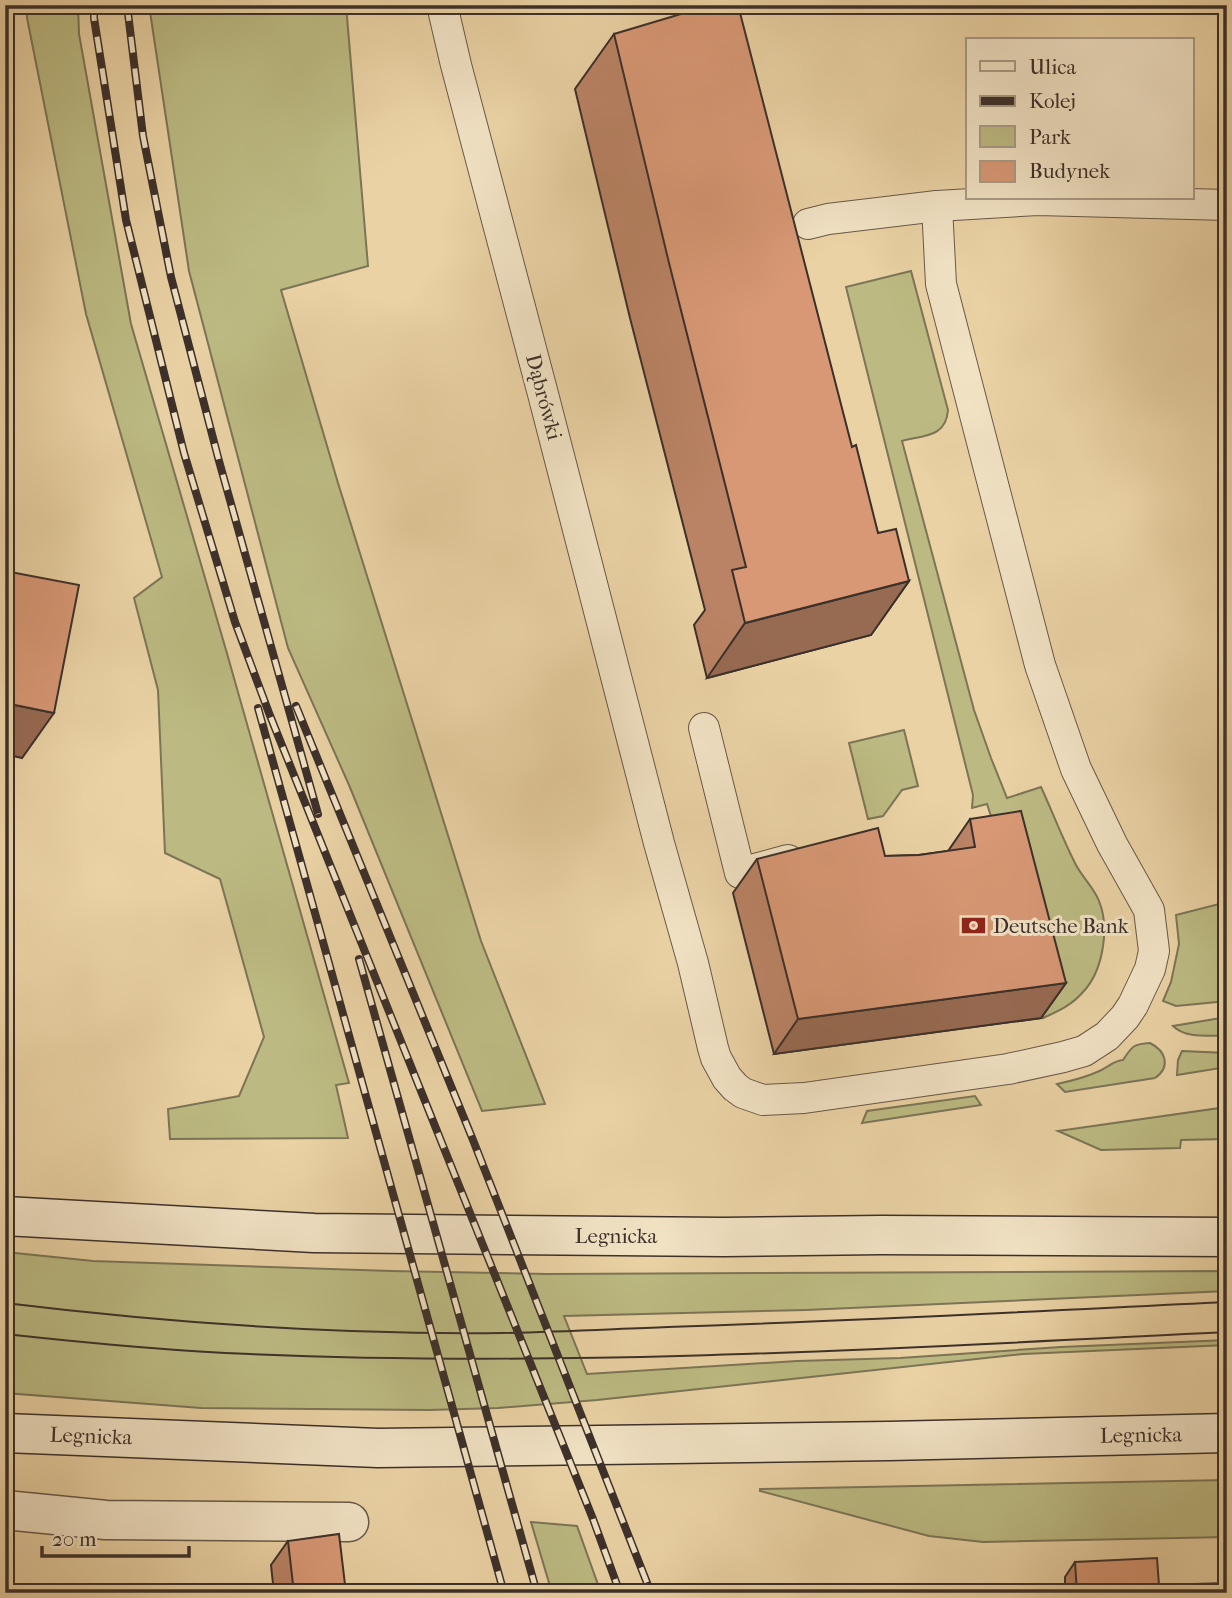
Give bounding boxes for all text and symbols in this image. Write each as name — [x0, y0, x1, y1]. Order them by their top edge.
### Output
legend — [966, 38, 1194, 200]
text: Ulica — [1029, 55, 1076, 79]
text: Kolej — [1029, 89, 1076, 113]
text: Park — [1029, 125, 1071, 149]
text: Budynek — [1029, 159, 1110, 183]
street label: Dąbrówki — [521, 351, 567, 443]
bank icon: Deutsche Bank — [959, 912, 987, 940]
place label: Deutsche Bank — [993, 914, 1129, 938]
street label: Legnicka — [575, 1224, 657, 1248]
street label: Legnicka — [1100, 1422, 1183, 1448]
street label: Legnicka — [49, 1423, 133, 1449]
scale bar — [42, 1514, 189, 1558]
text: 20 m — [52, 1527, 97, 1551]

